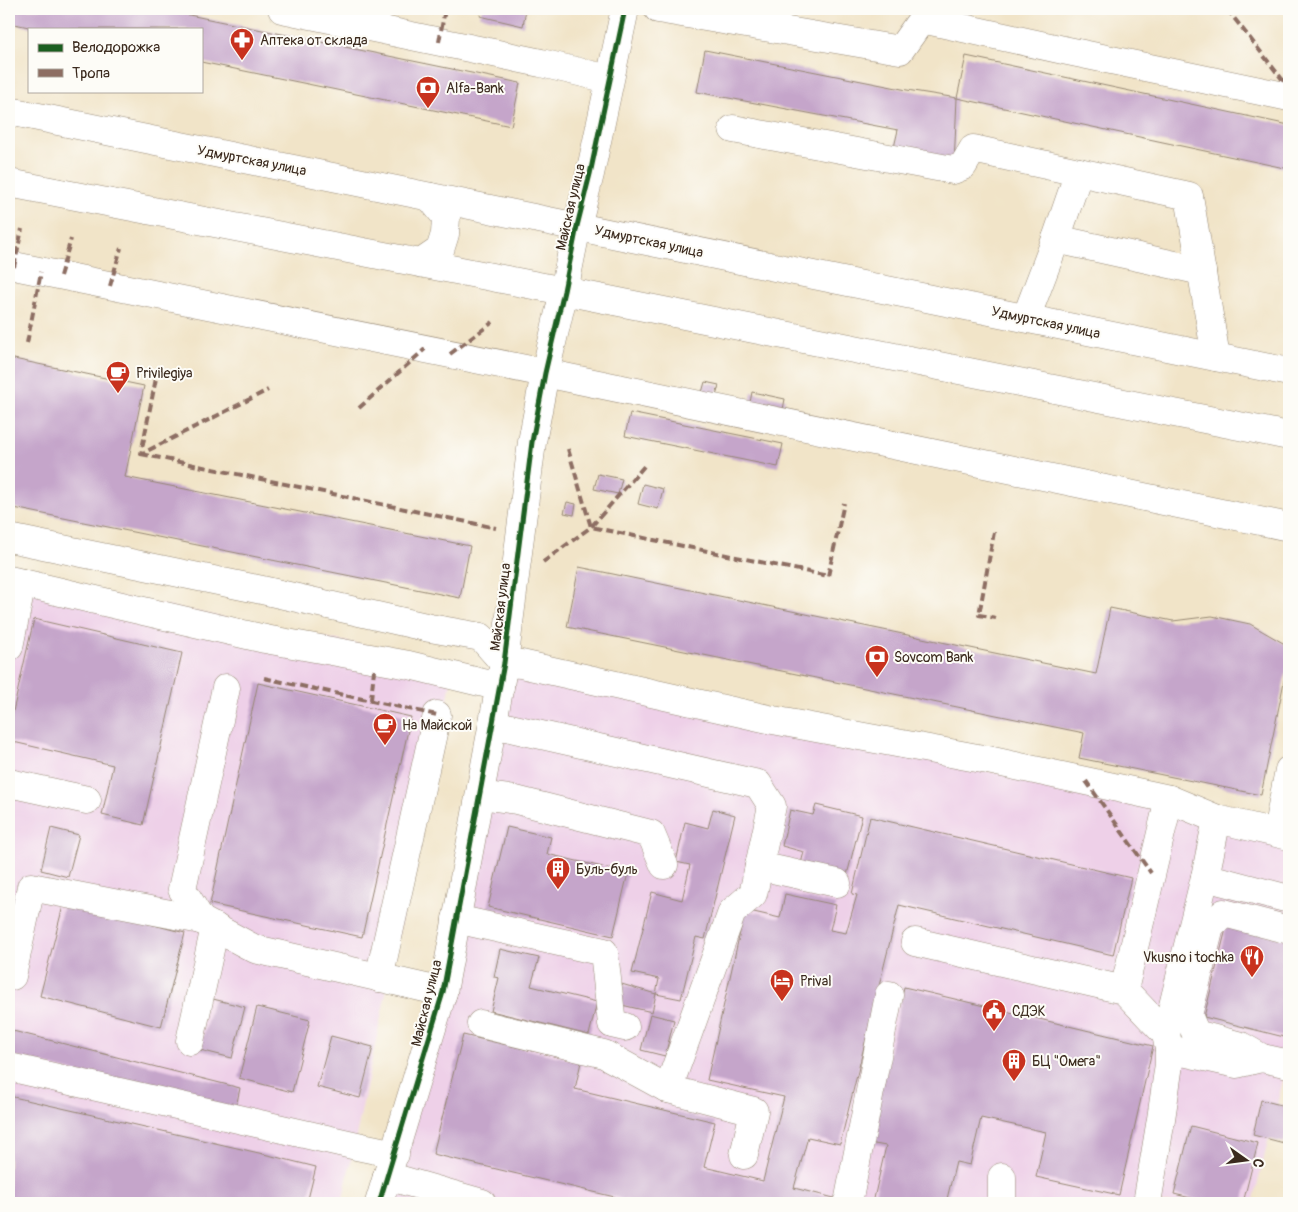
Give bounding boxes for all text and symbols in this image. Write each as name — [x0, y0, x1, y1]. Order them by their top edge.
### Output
pharmacy icon: Аптека от склада — [229, 27, 255, 61]
legend — [28, 28, 202, 92]
place label: Аптека от склада — [260, 32, 368, 49]
text: Велодорожка — [72, 38, 160, 57]
text: Тропа — [72, 64, 110, 83]
bank icon: Alfa-Bank — [415, 75, 441, 109]
place label: Alfa-Bank — [446, 80, 504, 97]
street label: Удмуртская улица — [196, 142, 308, 179]
street label: Майская улица — [552, 162, 589, 252]
street label: Удмуртская улица — [593, 222, 705, 261]
street label: Удмуртская улица — [990, 303, 1102, 342]
cafe icon: Privilegiya — [105, 360, 131, 394]
place label: Privilegiya — [136, 365, 192, 382]
street label: Майская улица — [487, 562, 514, 652]
bank icon: Sovcom Bank — [864, 644, 890, 678]
place label: Sovcom Bank — [894, 649, 974, 666]
cafe icon: На Майской — [372, 712, 398, 746]
place label: На Майской — [402, 717, 472, 734]
building icon: Буль-буль — [545, 856, 571, 890]
place label: Буль-буль — [576, 861, 638, 878]
restaurant icon: Vkusno i tochka — [1239, 944, 1265, 978]
place label: Vkusno i tochka — [1143, 949, 1234, 966]
street label: Майская улица — [408, 958, 445, 1048]
hotel icon: Prival — [769, 968, 795, 1002]
place label: Prival — [800, 973, 832, 990]
public building icon: СДЭК — [981, 998, 1007, 1032]
place label: СДЭК — [1012, 1003, 1046, 1020]
building icon: БЦ "Омега" — [1001, 1048, 1027, 1082]
place label: БЦ "Омега" — [1032, 1053, 1101, 1070]
north arrow — [1220, 1134, 1270, 1184]
text: С — [1249, 1157, 1267, 1170]

